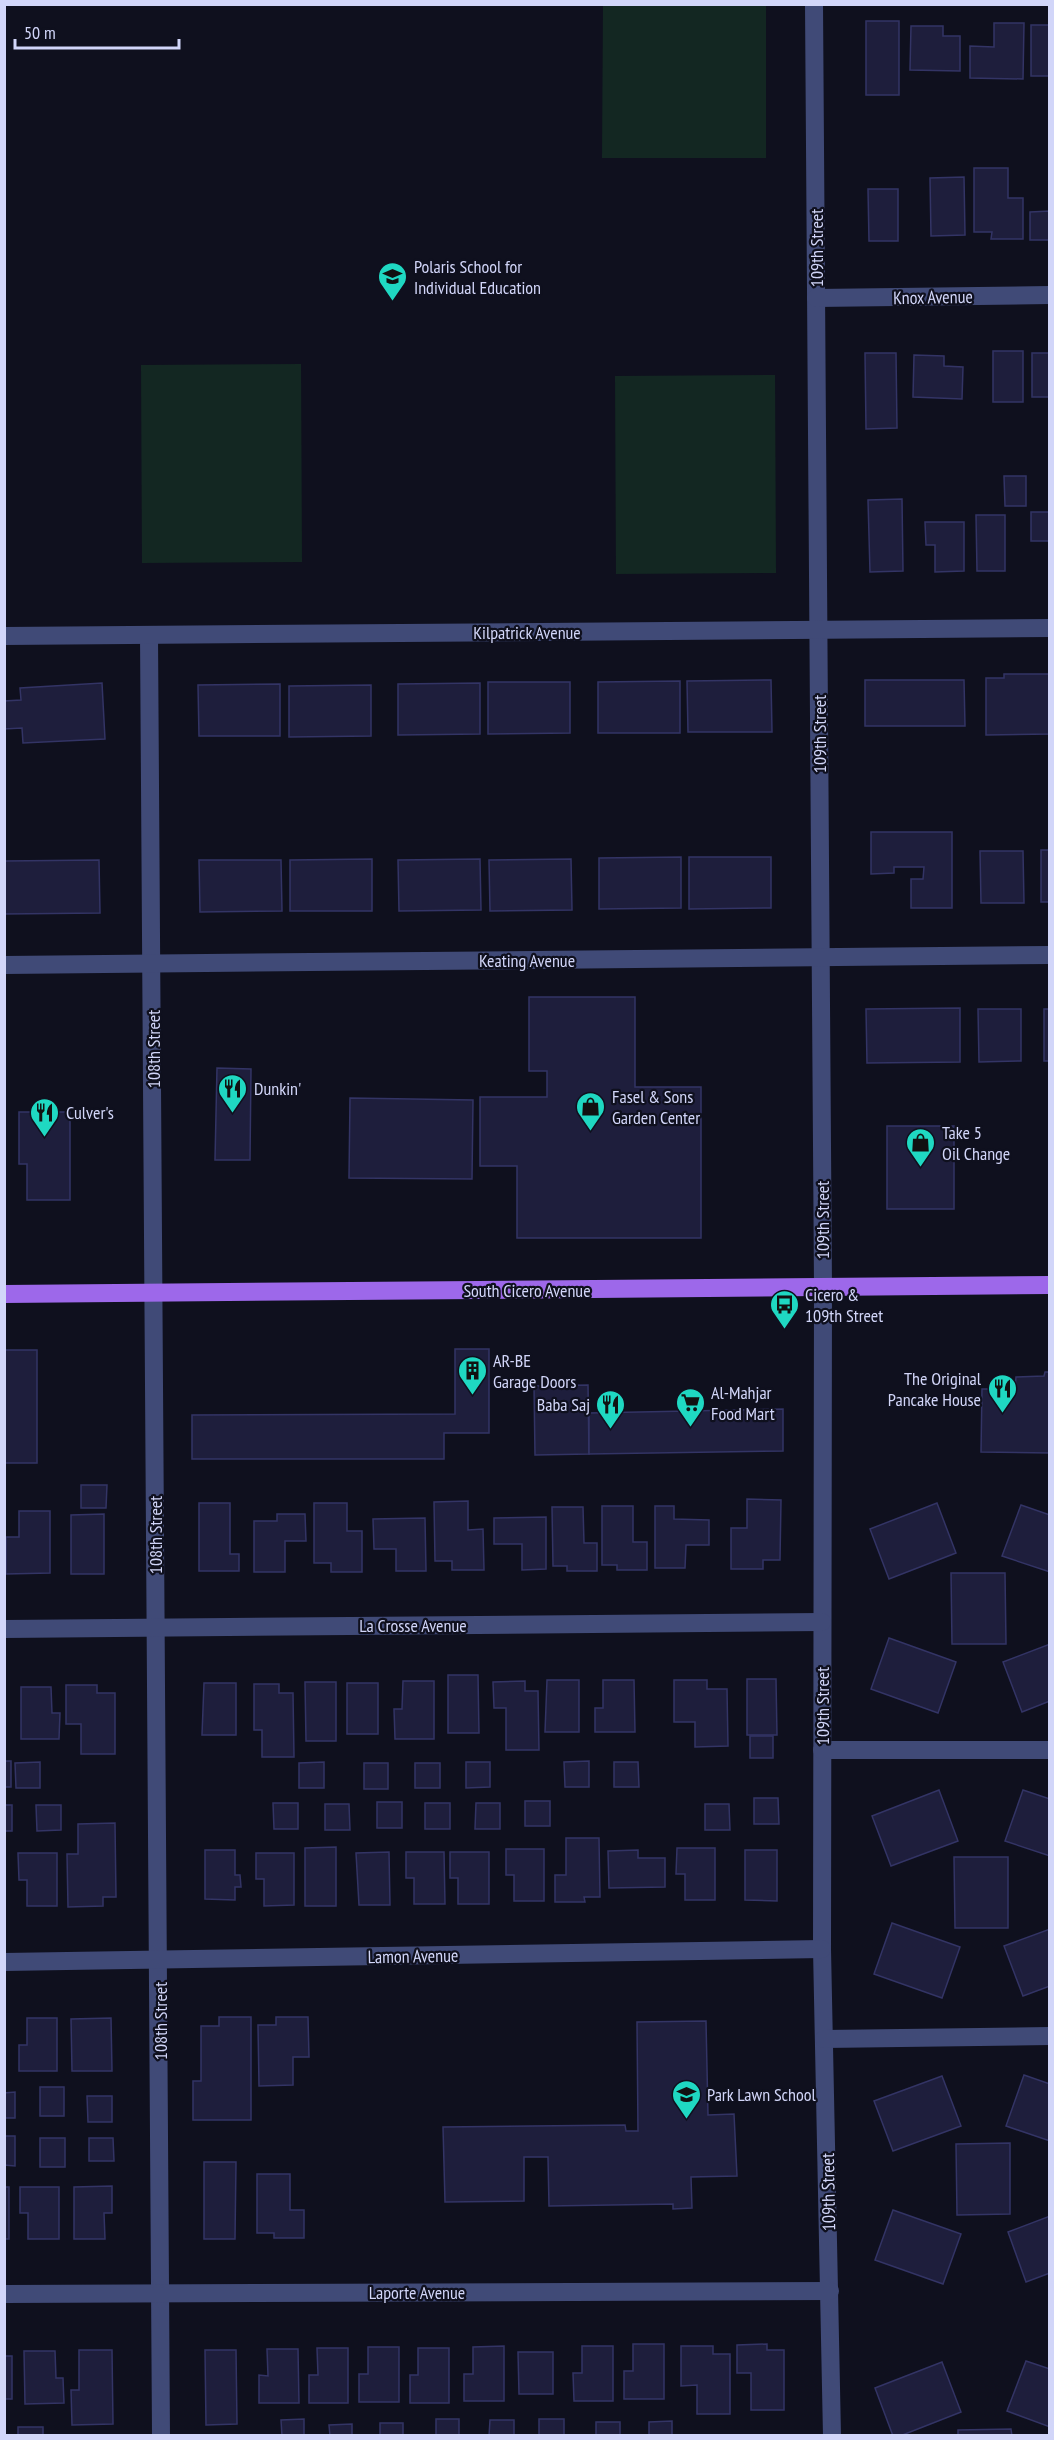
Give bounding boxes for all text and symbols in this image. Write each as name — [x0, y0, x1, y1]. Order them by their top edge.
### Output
scale bar — [15, 12, 178, 50]
text: 50 m — [24, 21, 56, 44]
street label: 109th Street — [805, 209, 828, 287]
place label: Polaris School for Individual Education — [414, 255, 541, 299]
school or university icon: Polaris School for Individual Education — [377, 260, 409, 302]
street label: Knox Avenue — [893, 285, 973, 309]
street label: Kilpatrick Avenue — [473, 621, 581, 644]
street label: 109th Street — [808, 695, 831, 773]
street label: Keating Avenue — [479, 949, 575, 972]
street label: 108th Street — [142, 1010, 165, 1088]
restaurant icon: Dunkin' — [217, 1072, 249, 1114]
place label: Dunkin' — [254, 1077, 301, 1100]
place label: Fasel & Sons Garden Center — [612, 1085, 700, 1129]
shop icon: Fasel & Sons Garden Center — [575, 1090, 607, 1132]
restaurant icon: Culver's — [29, 1096, 61, 1138]
place label: Culver's — [66, 1101, 114, 1124]
place label: Take 5 Oil Change — [942, 1121, 1010, 1165]
shop icon: Take 5 Oil Change — [905, 1126, 937, 1168]
street label: 109th Street — [811, 1181, 834, 1259]
street label: South Cicero Avenue — [463, 1279, 591, 1302]
place label: Cicero & 109th Street — [805, 1283, 883, 1327]
bus stop icon: Cicero & 109th Street — [768, 1288, 800, 1330]
place label: AR-BE Garage Doors — [493, 1349, 576, 1393]
building icon: AR-BE Garage Doors — [456, 1354, 488, 1396]
place label: The Original Pancake House — [888, 1367, 982, 1411]
restaurant icon: The Original Pancake House — [986, 1372, 1018, 1414]
place label: Al-Mahjar Food Mart — [711, 1381, 775, 1425]
supermarket icon: Al-Mahjar Food Mart — [674, 1386, 706, 1428]
restaurant icon: Baba Saj — [595, 1388, 627, 1430]
place label: Baba Saj — [537, 1393, 590, 1416]
street label: 108th Street — [144, 1496, 167, 1574]
street label: La Crosse Avenue — [359, 1614, 467, 1637]
street label: 109th Street — [811, 1667, 834, 1745]
street label: Lamon Avenue — [367, 1944, 459, 1968]
street label: 108th Street — [149, 1982, 172, 2060]
school or university icon: Park Lawn School — [670, 2078, 702, 2120]
place label: Park Lawn School — [707, 2083, 816, 2106]
street label: 109th Street — [816, 2153, 840, 2231]
street label: Laporte Avenue — [369, 2281, 465, 2304]

